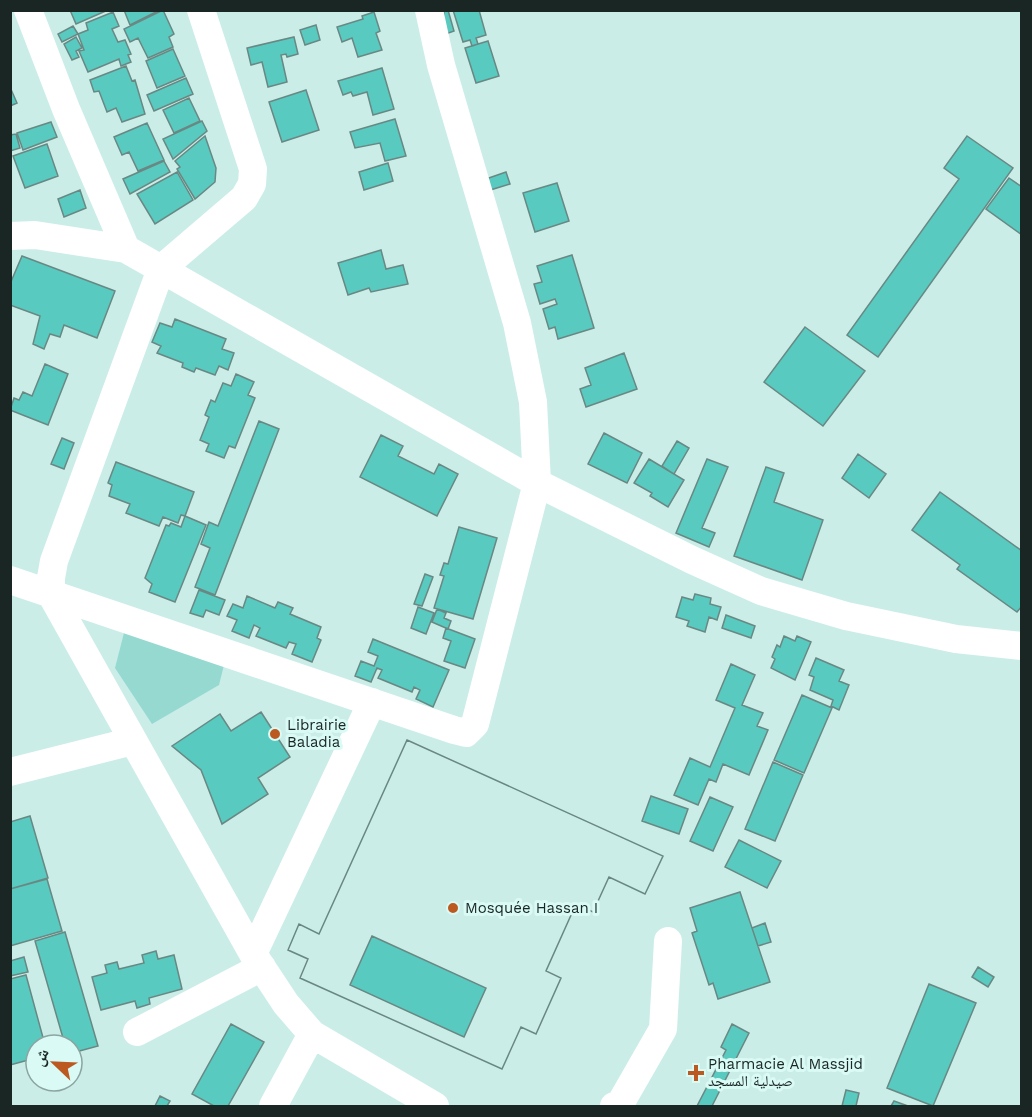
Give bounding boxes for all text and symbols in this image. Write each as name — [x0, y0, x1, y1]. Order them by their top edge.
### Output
place label: Librairie Baladia — [287, 716, 347, 751]
marker: Librairie Baladia — [268, 727, 282, 741]
place label: Mosquée Hassan I — [465, 899, 598, 917]
marker: Mosquée Hassan I — [446, 901, 460, 915]
north arrow — [24, 1033, 84, 1093]
text: ش — [29, 1046, 53, 1069]
place label: Pharmacie Al Massjid صيدلية المسجد — [708, 1055, 863, 1090]
marker: Pharmacie Al Massjid صيدلية المسجد — [689, 1066, 703, 1080]

